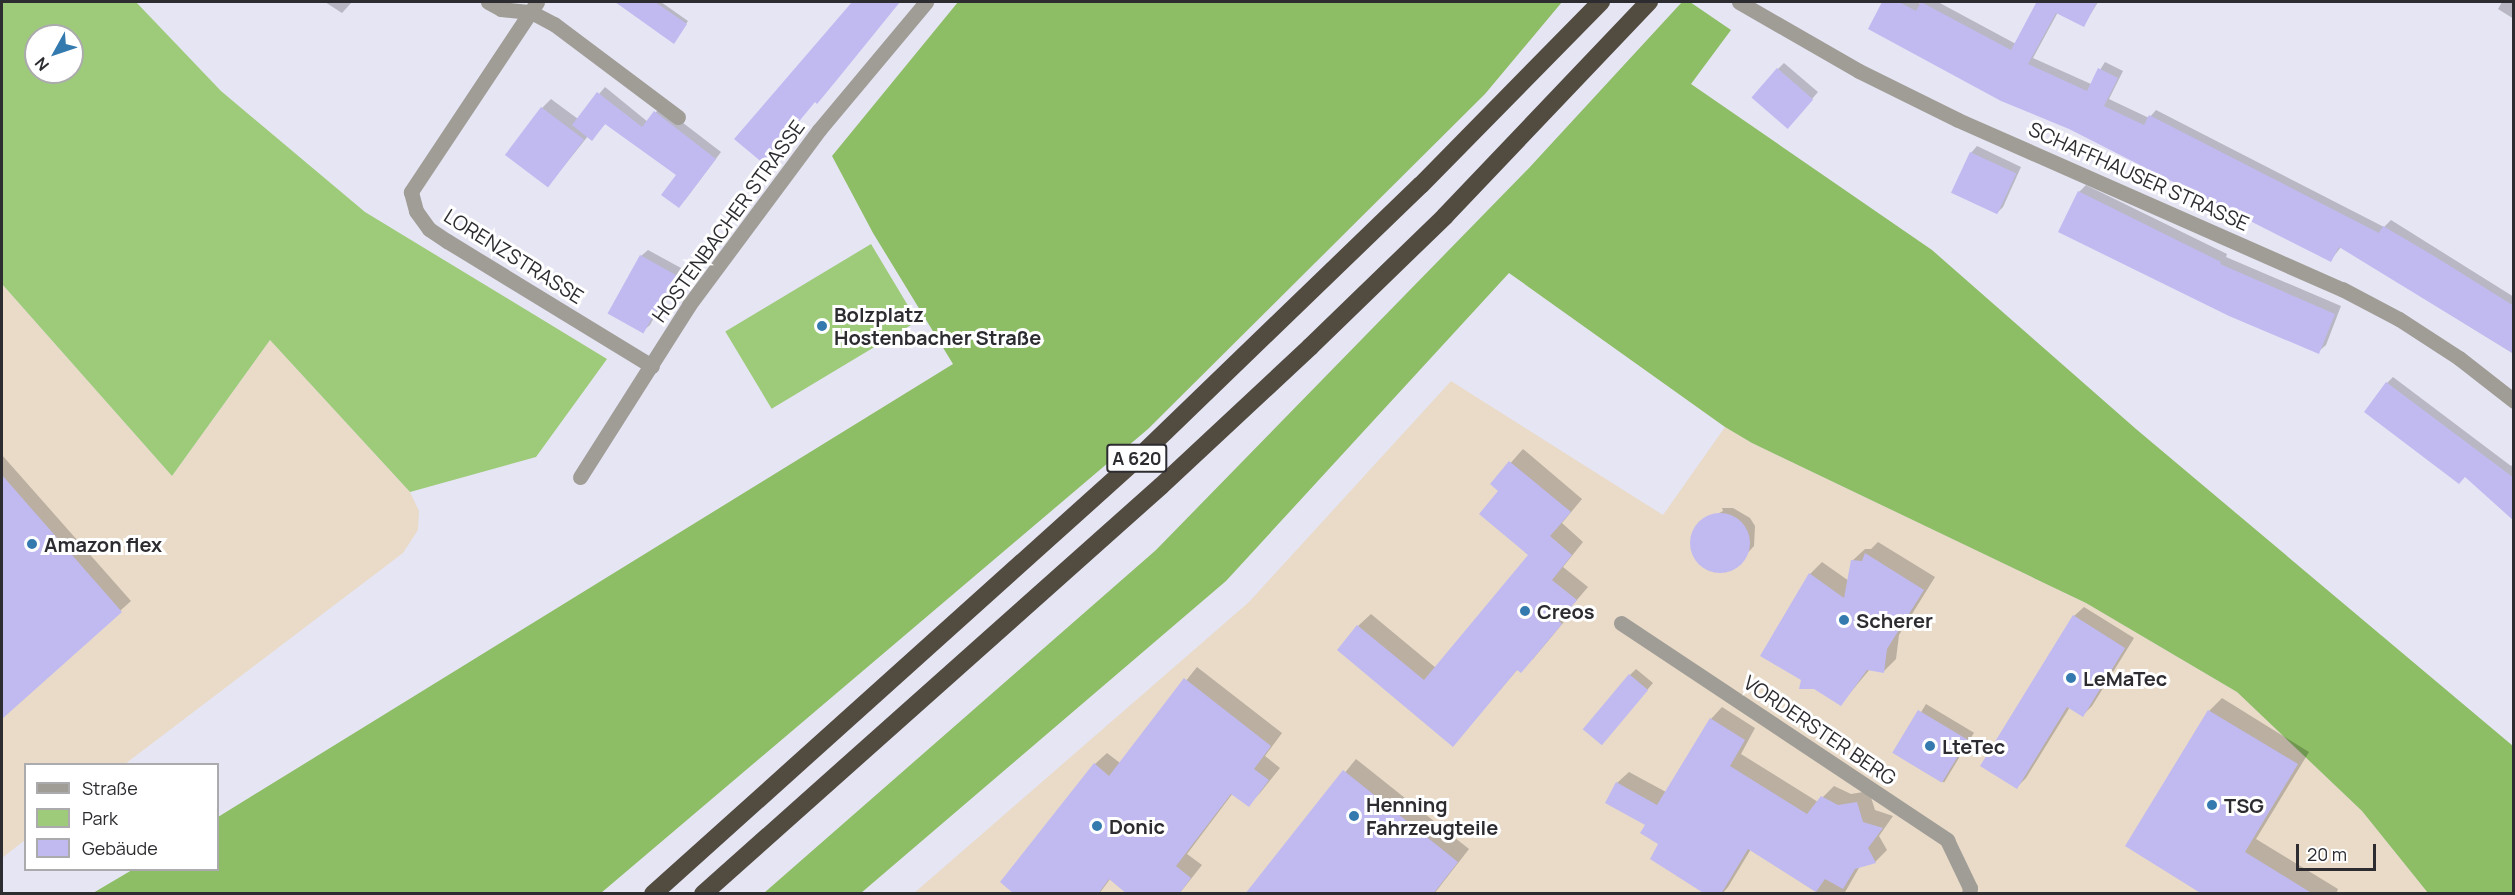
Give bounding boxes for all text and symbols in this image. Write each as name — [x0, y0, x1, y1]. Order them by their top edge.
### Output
north arrow — [24, 24, 84, 84]
text: N — [30, 53, 54, 76]
street label: HOSTENBACHER STRASSE — [647, 115, 809, 327]
street label: SCHAFFHAUSER STRASSE — [2025, 117, 2253, 235]
street label: LORENZSTRASSE — [440, 203, 588, 309]
place label: Bolzplatz Hostenbacher Straße — [834, 302, 1041, 349]
marker: Bolzplatz Hostenbacher Straße — [815, 319, 829, 333]
road number: A 620 — [1106, 443, 1168, 473]
place label: Amazon flex — [44, 532, 162, 556]
marker: Amazon flex — [25, 537, 39, 551]
place label: Creos — [1537, 599, 1595, 623]
marker: Creos — [1518, 604, 1532, 618]
place label: Scherer — [1856, 608, 1933, 632]
marker: Scherer — [1837, 613, 1851, 627]
place label: LeMaTec — [2083, 666, 2167, 690]
street label: VORDERSTER BERG — [1739, 670, 1901, 790]
marker: LeMaTec — [2064, 671, 2078, 685]
place label: LteTec — [1942, 734, 2005, 758]
marker: LteTec — [1923, 739, 1937, 753]
legend — [24, 763, 219, 871]
text: Straße — [82, 776, 138, 800]
place label: Henning Fahrzeugteile — [1366, 792, 1498, 839]
place label: TSG — [2224, 793, 2264, 817]
marker: TSG — [2205, 798, 2219, 812]
text: Park — [82, 806, 118, 830]
marker: Henning Fahrzeugteile — [1347, 809, 1361, 823]
place label: Donic — [1109, 814, 1165, 838]
marker: Donic — [1090, 819, 1104, 833]
scale bar — [2299, 832, 2378, 870]
text: Gebäude — [82, 836, 158, 860]
text: 20 m — [2307, 842, 2347, 866]

